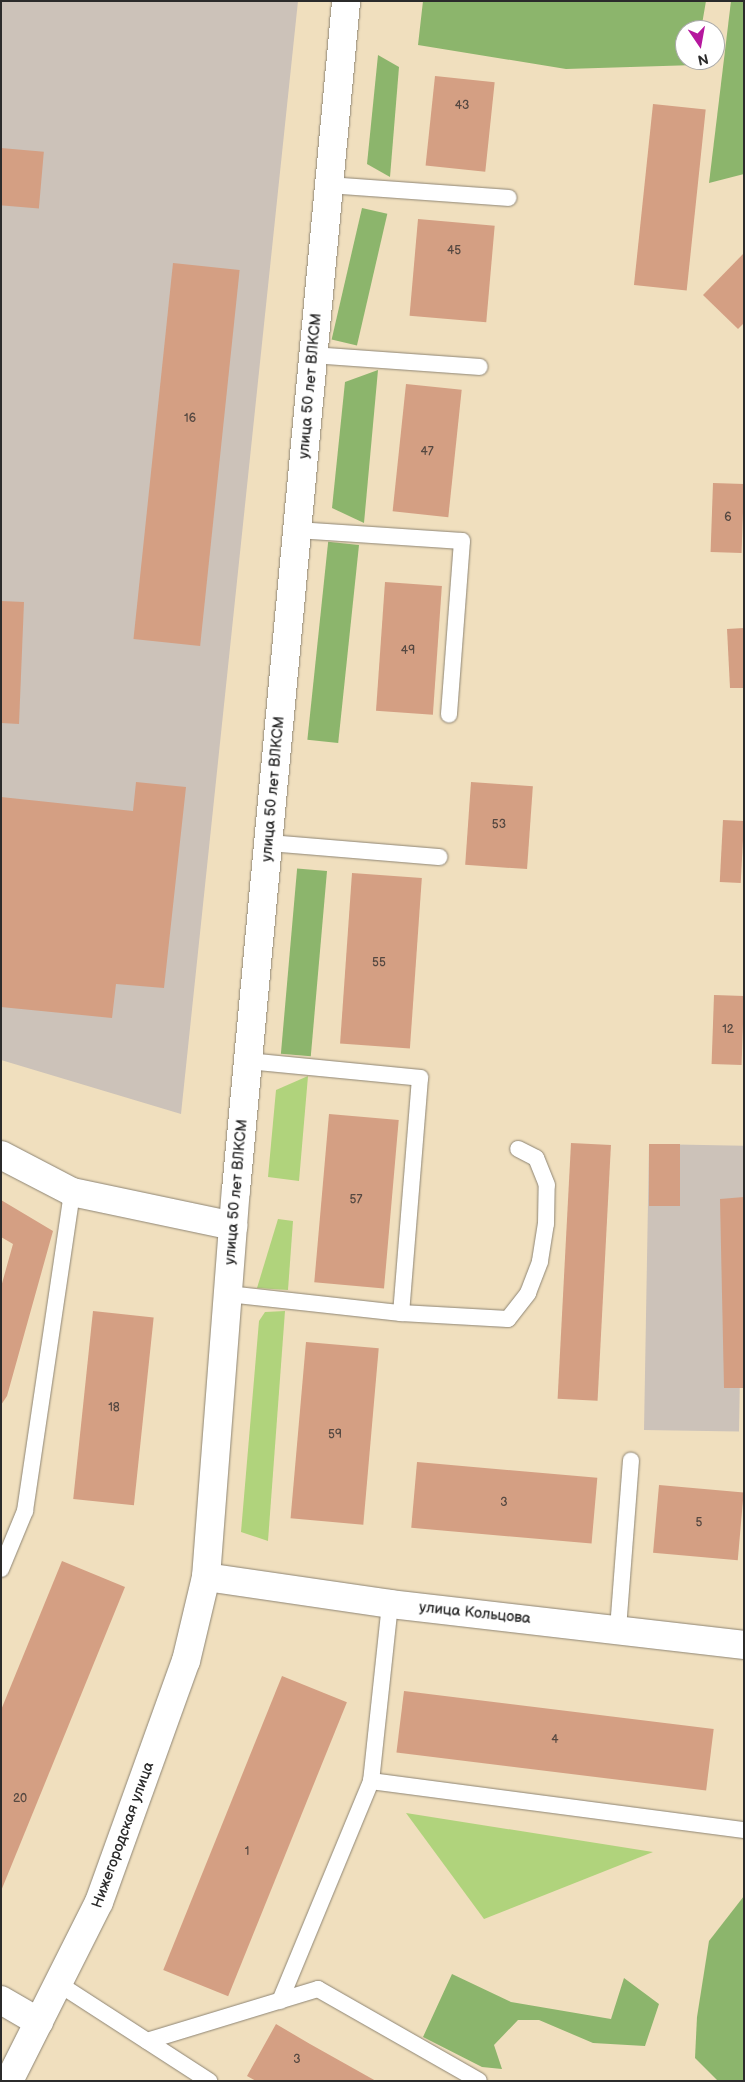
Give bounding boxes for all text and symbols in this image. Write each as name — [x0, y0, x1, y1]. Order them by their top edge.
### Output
north arrow — [675, 20, 725, 70]
text: N — [696, 50, 710, 69]
house number: 43 — [455, 99, 469, 113]
house number: 45 — [447, 244, 461, 258]
street label: улица 50 лет ВЛКСМ — [295, 312, 325, 460]
house number: 16 — [184, 412, 196, 426]
house number: 47 — [420, 445, 434, 459]
house number: 6 — [724, 511, 732, 525]
house number: 49 — [401, 644, 415, 658]
street label: улица 50 лет ВЛКСМ — [258, 715, 288, 863]
house number: 53 — [492, 818, 506, 832]
house number: 55 — [372, 956, 386, 970]
house number: 12 — [722, 1023, 734, 1037]
street label: улица 50 лет ВЛКСМ — [221, 1118, 251, 1266]
house number: 57 — [350, 1193, 362, 1207]
house number: 18 — [108, 1401, 120, 1415]
house number: 59 — [328, 1428, 342, 1442]
house number: 3 — [500, 1496, 508, 1510]
house number: 5 — [696, 1516, 702, 1530]
street label: улица Кольцова — [418, 1598, 532, 1628]
house number: 4 — [551, 1733, 559, 1747]
street label: Нижегородская улица — [88, 1759, 158, 1911]
house number: 20 — [13, 1792, 27, 1806]
house number: 1 — [245, 1845, 249, 1859]
house number: 3 — [293, 2053, 301, 2067]

